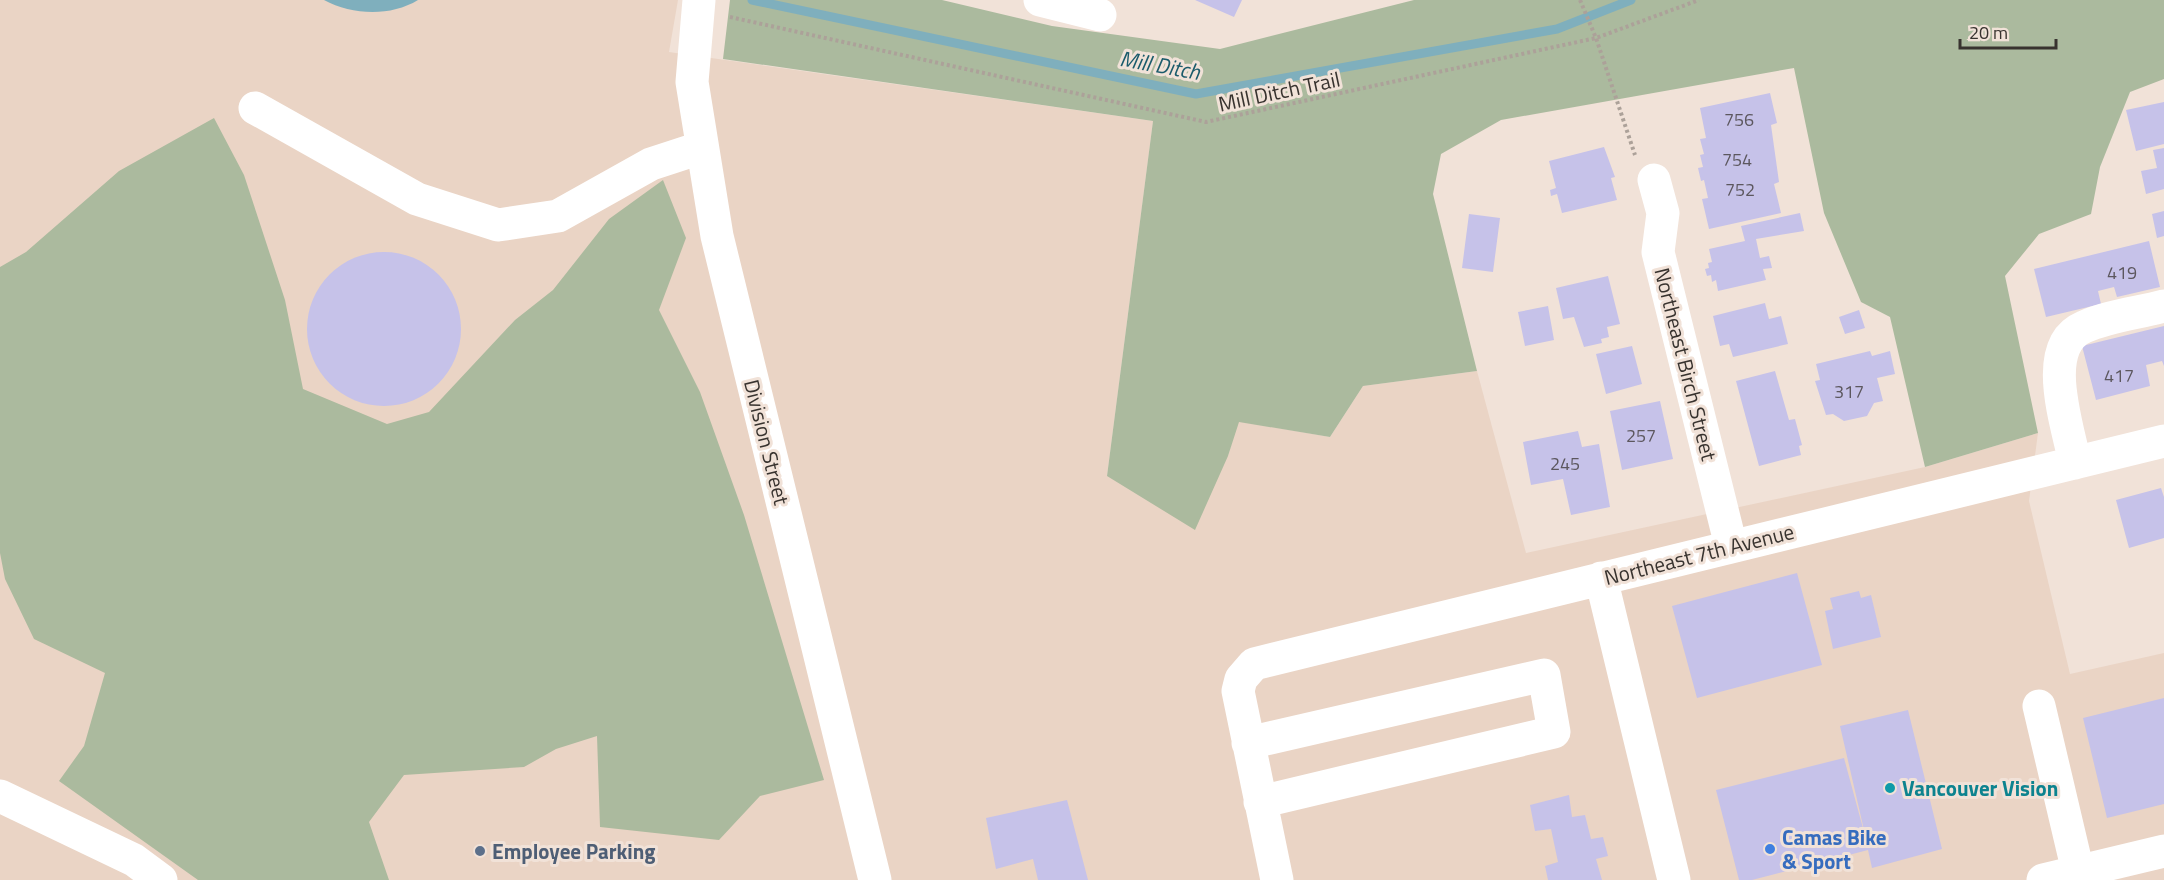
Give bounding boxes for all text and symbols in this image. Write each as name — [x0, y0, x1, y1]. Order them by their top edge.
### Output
scale bar — [1960, 12, 2056, 50]
text: 20 m — [1969, 19, 2008, 46]
water label: Mill Ditch — [1117, 41, 1204, 89]
street label: Mill Ditch Trail — [1215, 62, 1343, 120]
house number: 756 — [1724, 106, 1754, 133]
house number: 754 — [1722, 146, 1752, 173]
house number: 752 — [1725, 176, 1755, 203]
house number: 419 — [2107, 259, 2137, 286]
street label: Northeast Birch Street — [1647, 264, 1726, 464]
house number: 417 — [2104, 362, 2134, 389]
street label: Division Street — [736, 376, 798, 509]
house number: 317 — [1834, 378, 1864, 405]
house number: 257 — [1626, 422, 1656, 449]
house number: 245 — [1550, 450, 1580, 477]
street label: Northeast 7th Avenue — [1601, 515, 1797, 593]
place label: Vancouver Vision — [1902, 772, 2058, 804]
marker: Vancouver Vision — [1883, 781, 1897, 795]
place label: Camas Bike & Sport — [1782, 821, 1887, 877]
place label: Employee Parking — [492, 835, 656, 867]
marker: Camas Bike & Sport — [1763, 842, 1777, 856]
marker: Employee Parking — [473, 844, 487, 858]

